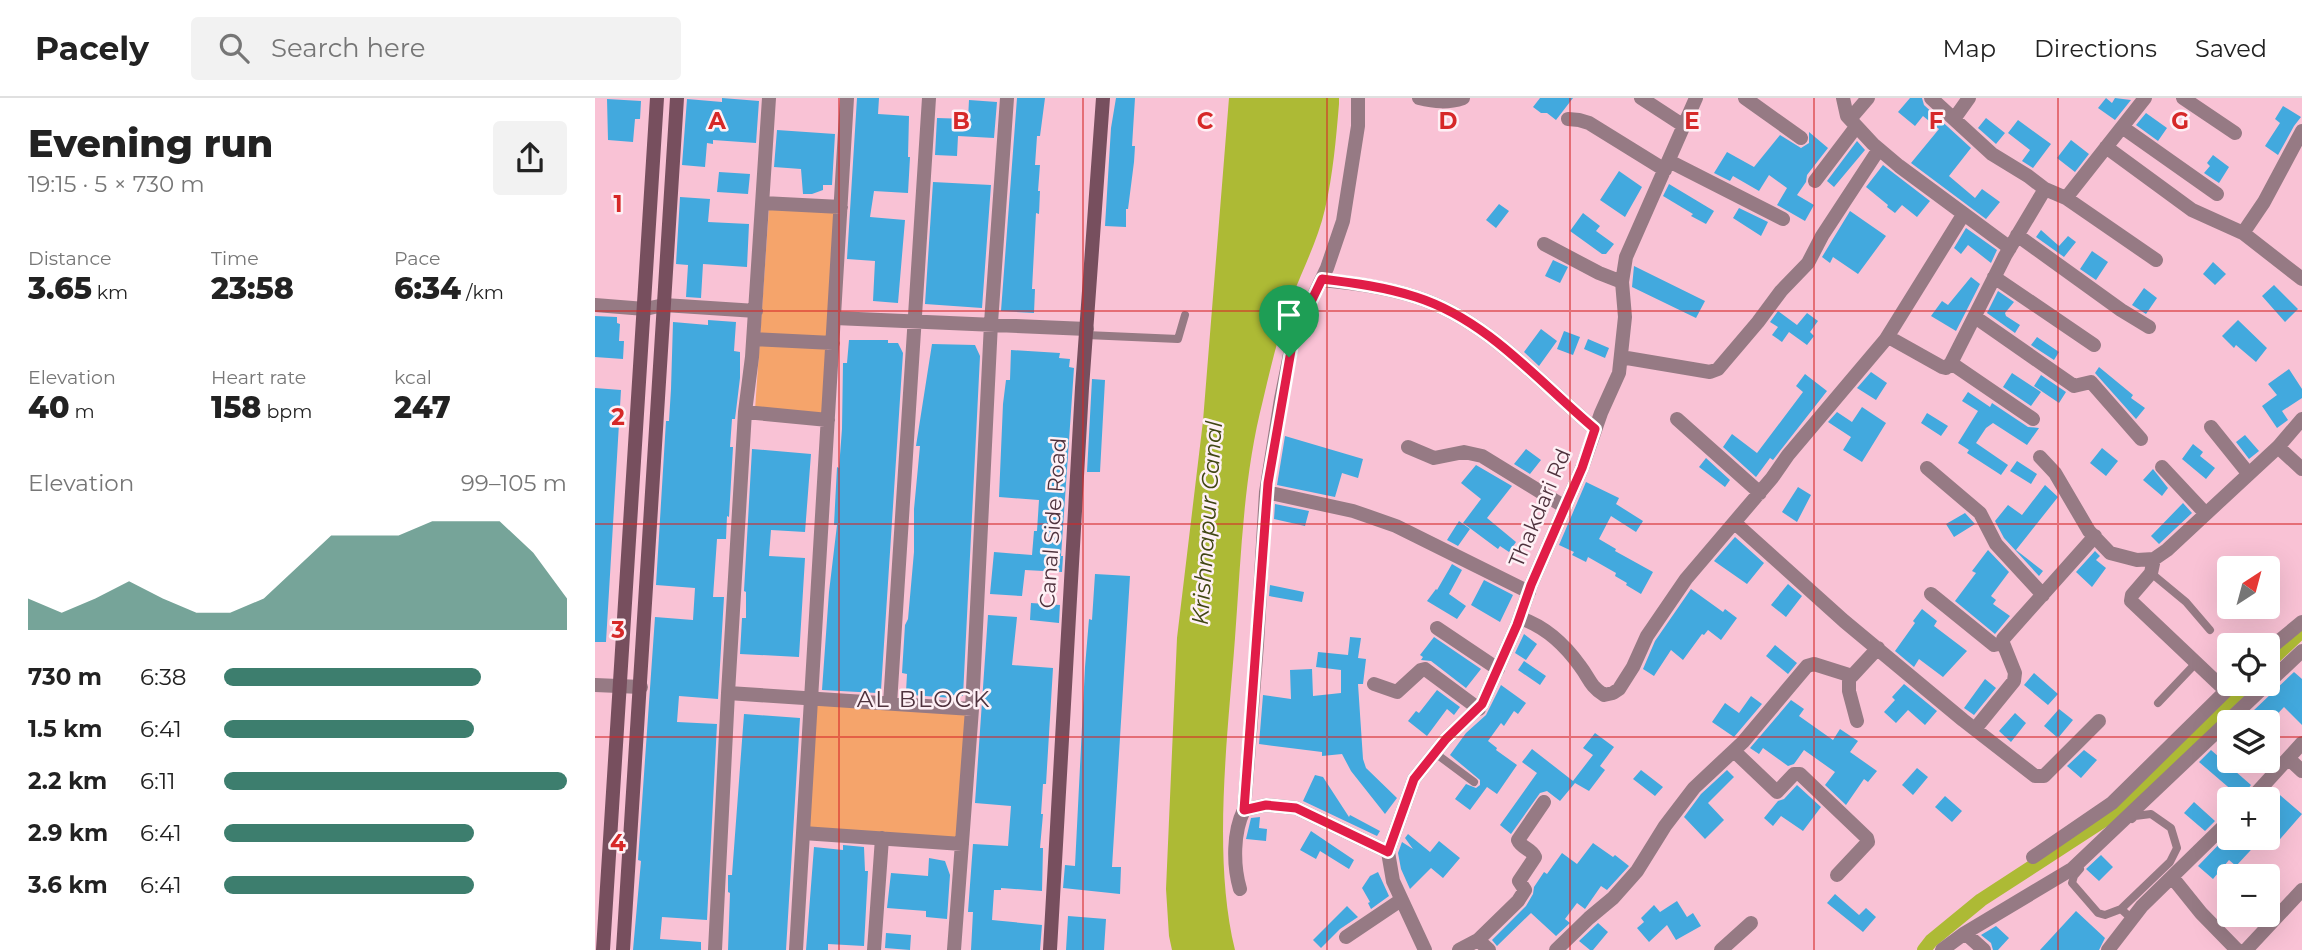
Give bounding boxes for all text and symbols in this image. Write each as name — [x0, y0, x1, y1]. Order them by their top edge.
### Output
search box — [191, 17, 681, 80]
text: Pacely — [35, 28, 149, 68]
icon: search — [215, 29, 253, 67]
text: Search here — [271, 32, 426, 64]
text: Map — [1943, 34, 1996, 63]
text: Directions — [2034, 34, 2157, 63]
text: Saved — [2195, 34, 2267, 63]
text: A — [707, 107, 726, 135]
text: B — [952, 107, 970, 135]
text: C — [1197, 107, 1214, 135]
text: D — [1439, 107, 1458, 135]
text: E — [1684, 107, 1700, 135]
text: F — [1929, 107, 1944, 135]
text: G — [2171, 107, 2189, 135]
text: Evening run — [28, 120, 273, 167]
button: share — [493, 121, 567, 195]
text: 19:15 · 5 × 730 m — [28, 170, 205, 198]
text: 1 — [613, 190, 623, 218]
text: Distance — [28, 247, 111, 270]
text: Time — [211, 247, 259, 270]
text: Pace — [394, 247, 441, 270]
text: 3.65 — [28, 270, 92, 307]
text: 23:58 — [211, 270, 294, 307]
text: 6:34 — [394, 270, 461, 307]
text: km — [92, 281, 128, 304]
text: /km — [461, 281, 504, 304]
pin — [1259, 285, 1319, 357]
icon: arrive — [1270, 296, 1308, 334]
text: Elevation — [28, 366, 116, 389]
text: Heart rate — [211, 366, 306, 389]
text: kcal — [394, 366, 432, 389]
text: 40 — [28, 389, 70, 426]
text: 158 — [211, 389, 261, 426]
text: 247 — [394, 389, 451, 426]
text: m — [70, 400, 95, 423]
text: bpm — [261, 400, 312, 423]
text: 2 — [611, 403, 625, 431]
water label: Krishnapur Canal — [1186, 419, 1228, 626]
street label: Canal Side Road — [1034, 437, 1071, 609]
street label: Thakdari Rd — [1503, 445, 1576, 571]
text: Elevation — [28, 469, 134, 497]
text: 99–105 m — [461, 469, 567, 497]
north arrow — [2217, 556, 2280, 620]
map controls — [2217, 556, 2280, 927]
text: 3 — [610, 616, 625, 644]
button: locate — [2217, 633, 2280, 696]
text: 730 m — [28, 663, 102, 691]
text: 6:38 — [140, 663, 187, 691]
district label: AL BLOCK — [857, 685, 991, 713]
button: layers — [2217, 710, 2280, 773]
text: 1.5 km — [28, 715, 102, 743]
text: 6:41 — [140, 715, 182, 743]
text: 2.2 km — [28, 767, 107, 795]
text: 6:11 — [140, 767, 176, 795]
button: + — [2217, 787, 2280, 850]
text: 2.9 km — [28, 819, 108, 847]
text: 6:41 — [140, 819, 182, 847]
text: 4 — [610, 829, 626, 857]
button: − — [2217, 864, 2280, 927]
text: 3.6 km — [28, 871, 108, 899]
text: 6:41 — [140, 871, 182, 899]

